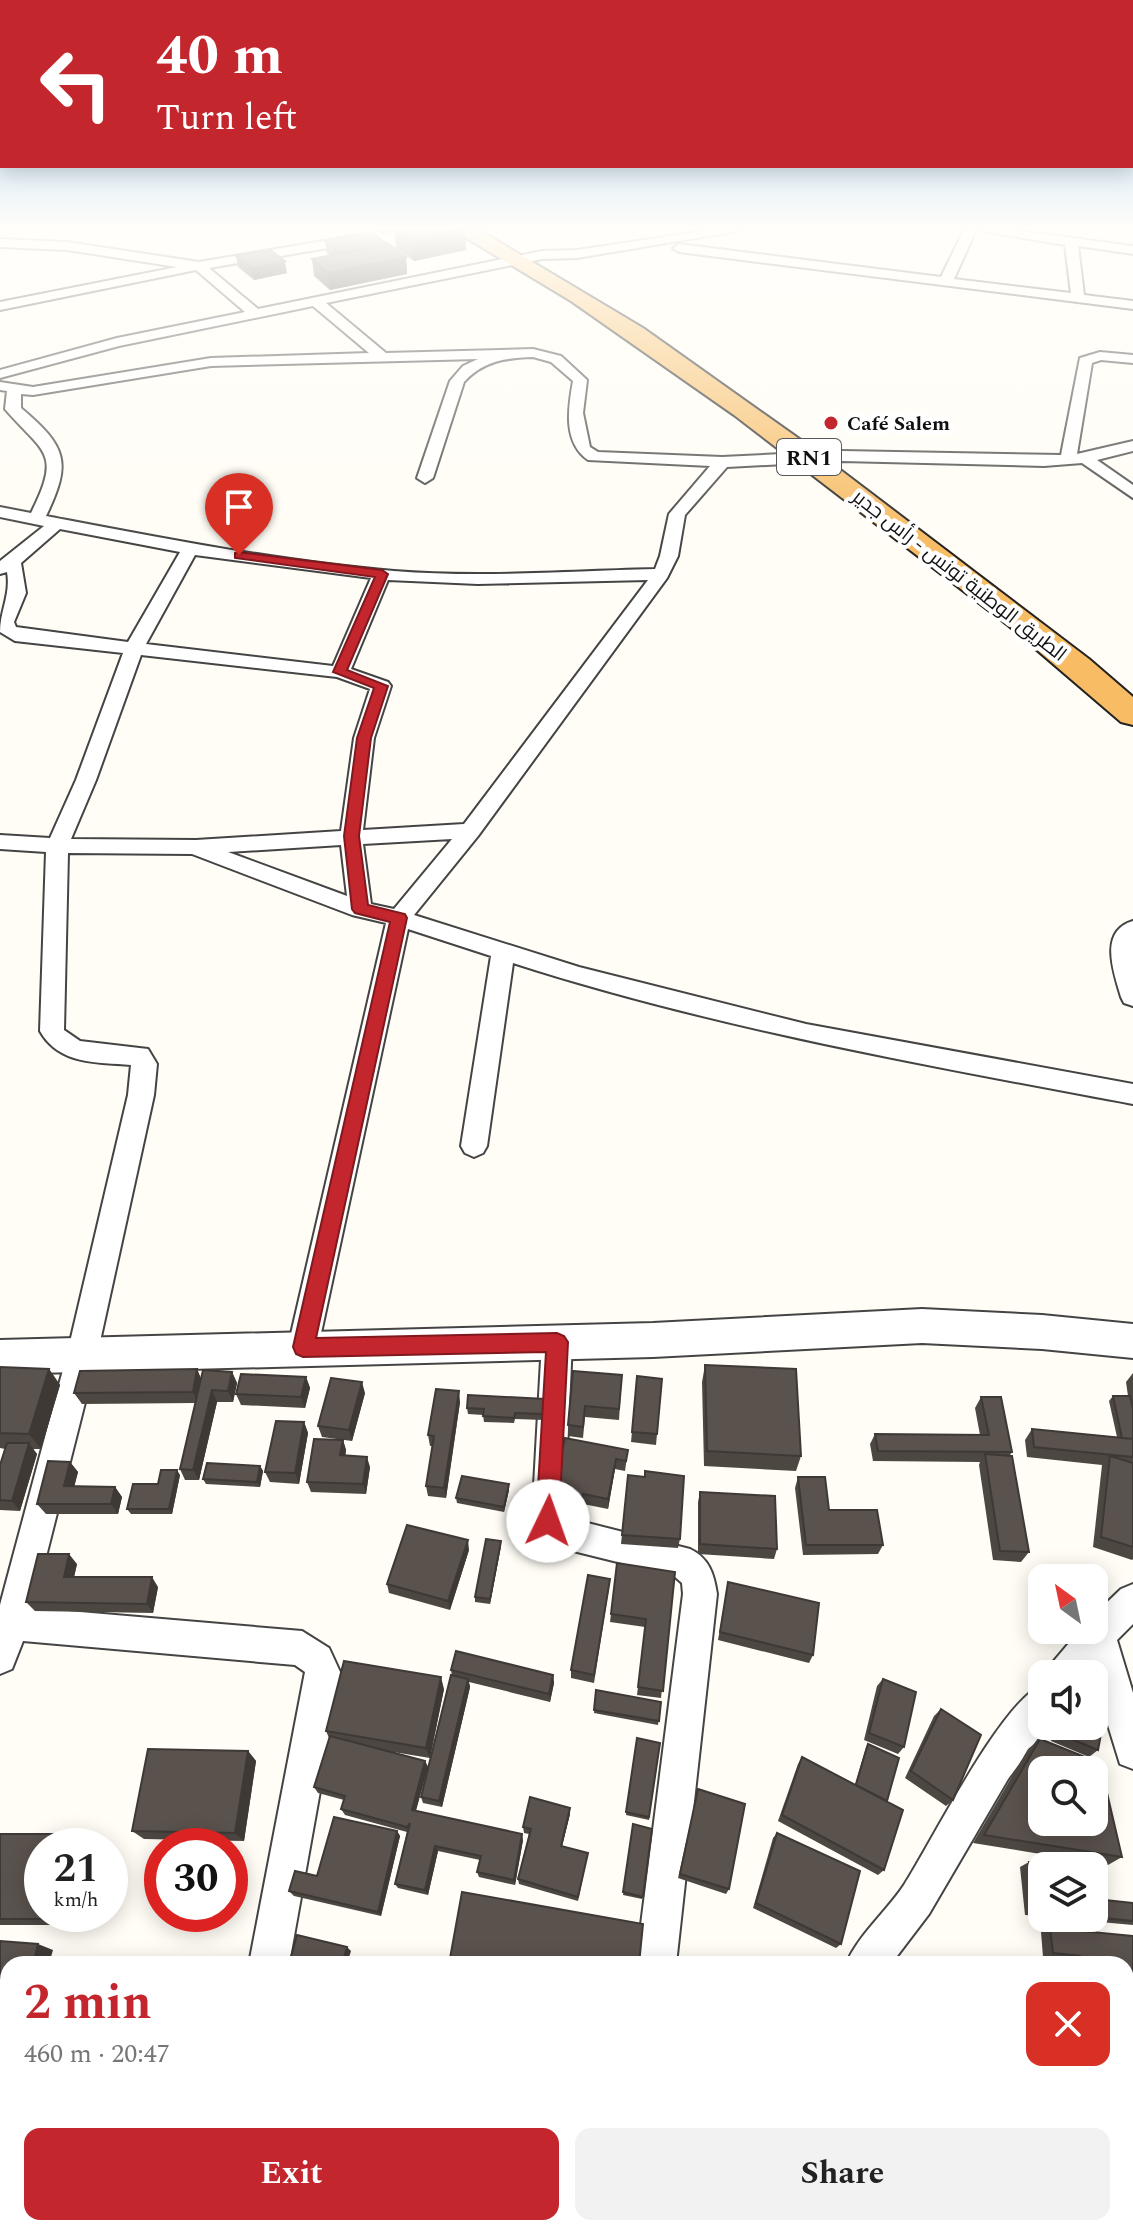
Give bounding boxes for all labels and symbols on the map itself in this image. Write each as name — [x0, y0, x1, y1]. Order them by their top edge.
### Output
place label: Café Salem — [847, 409, 950, 439]
marker: Café Salem — [822, 414, 840, 432]
road number: RN1 — [777, 439, 841, 475]
pin — [205, 473, 273, 555]
street label: الطريق الوطنية تونس - رأس جدير — [845, 482, 1073, 669]
position arrow — [506, 1479, 590, 1563]
north arrow — [1028, 1564, 1108, 1644]
speed limit sign: 30 — [144, 1828, 248, 1932]

